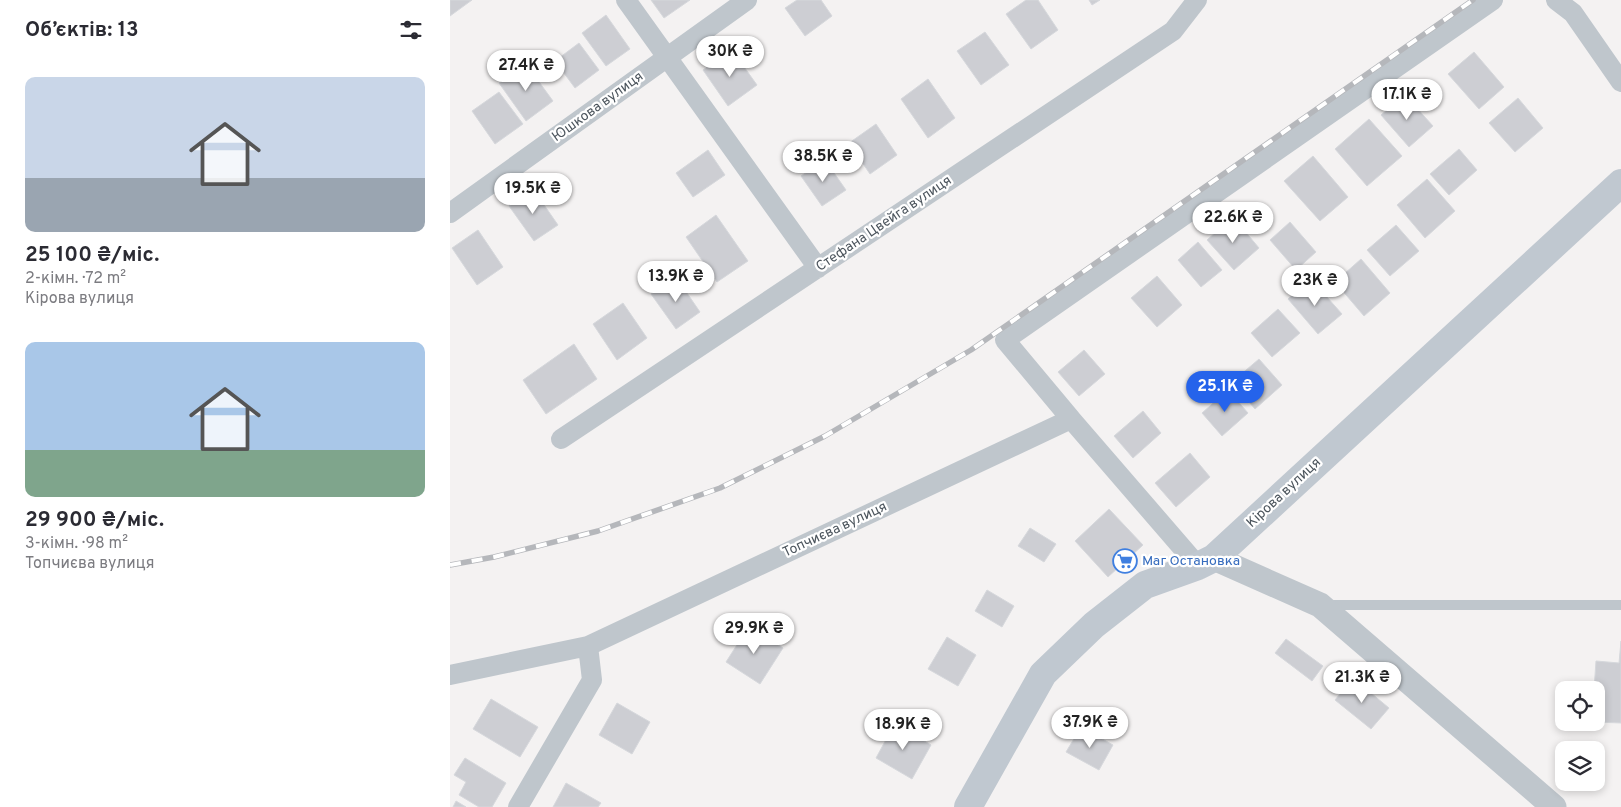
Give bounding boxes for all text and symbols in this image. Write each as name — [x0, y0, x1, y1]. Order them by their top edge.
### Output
icon: filters — [397, 16, 425, 44]
text: Об’єктів: 13 — [25, 17, 139, 44]
pin: 30K ₴ — [695, 36, 765, 78]
text: 30K ₴ — [707, 42, 753, 62]
pin: 27.4K ₴ — [480, 49, 572, 92]
text: 27.4K ₴ — [498, 56, 554, 76]
street label: Юшкова вулиця — [549, 68, 647, 146]
pin: 17.1K ₴ — [1361, 78, 1453, 121]
text: 17.1K ₴ — [1382, 85, 1432, 105]
icon: home — [180, 109, 270, 199]
pin: 38.5K ₴ — [777, 140, 869, 183]
text: 38.5K ₴ — [794, 147, 852, 167]
pin: 19.5K ₴ — [487, 172, 579, 215]
street label: Стефана Цвейга вулиця — [813, 172, 955, 276]
text: 19.5K ₴ — [505, 179, 561, 199]
pin: 22.6K ₴ — [1187, 202, 1279, 244]
text: 22.6K ₴ — [1203, 208, 1263, 228]
text: 25 100 ₴/міс. — [25, 242, 159, 269]
pin: 13.9K ₴ — [630, 260, 722, 303]
pin: 23K ₴ — [1280, 264, 1350, 307]
text: 13.9K ₴ — [648, 267, 704, 287]
text: 2-кімн. · 72 m² — [25, 269, 126, 289]
text: 23K ₴ — [1292, 271, 1338, 291]
text: Кірова вулиця — [25, 289, 134, 309]
pin: 25.1K ₴ — [1179, 370, 1271, 413]
icon: home — [180, 374, 270, 464]
text: 25.1K ₴ — [1197, 377, 1253, 397]
street label: Кірова вулиця — [1243, 454, 1325, 532]
street label: Топчиєва вулиця — [780, 498, 890, 562]
text: 29 900 ₴/міс. — [25, 507, 164, 534]
text: 3-кімн. · 98 m² — [25, 534, 128, 554]
supermarket icon: Маг Остановка — [1112, 548, 1138, 574]
place label: Маг Остановка — [1142, 553, 1240, 570]
text: Топчиєва вулиця — [25, 554, 154, 574]
pin: 29.9K ₴ — [708, 612, 800, 655]
text: 29.9K ₴ — [724, 619, 784, 639]
pin: 21.3K ₴ — [1316, 662, 1408, 704]
text: 21.3K ₴ — [1334, 668, 1390, 688]
map controls — [1555, 681, 1605, 791]
button: locate — [1555, 681, 1605, 731]
pin: 37.9K ₴ — [1044, 706, 1136, 749]
pin: 18.9K ₴ — [857, 708, 949, 751]
text: 37.9K ₴ — [1062, 713, 1118, 733]
text: 18.9K ₴ — [875, 715, 931, 735]
button: layers — [1555, 741, 1605, 791]

